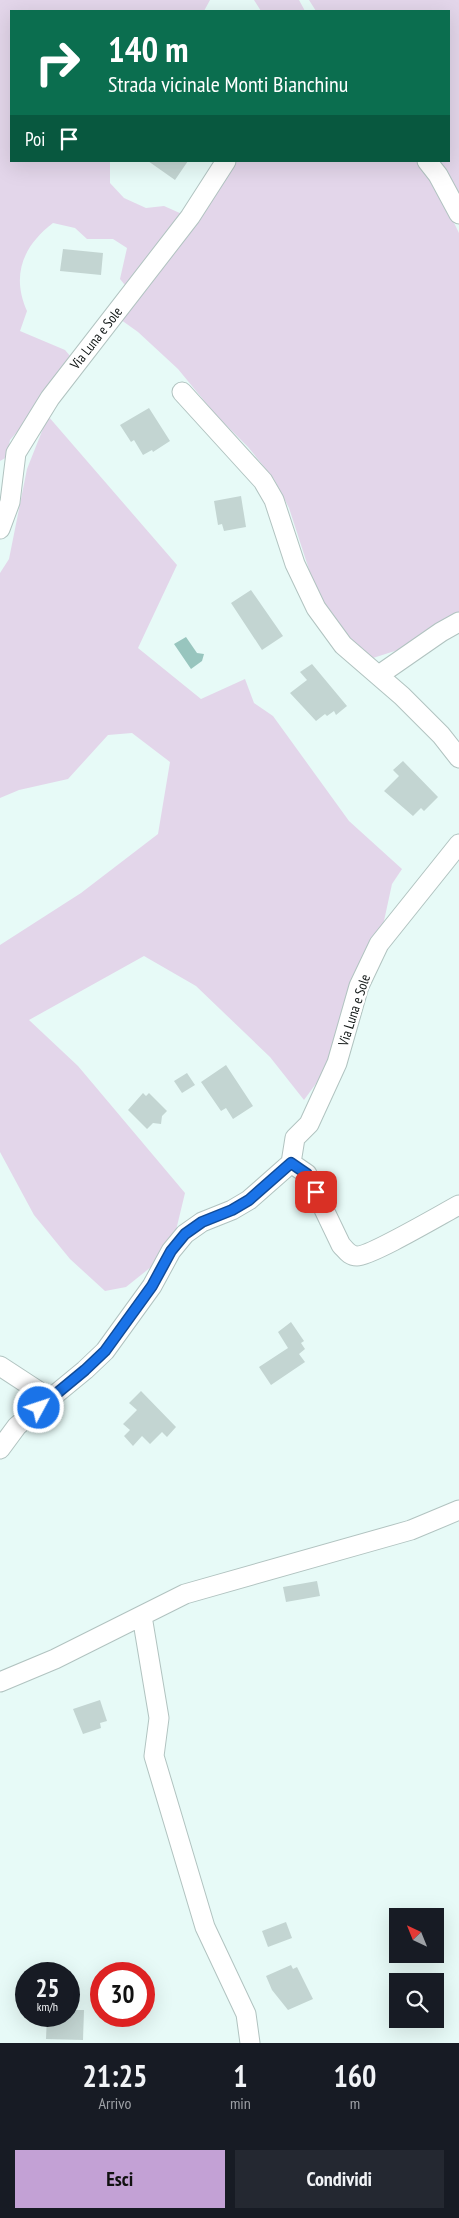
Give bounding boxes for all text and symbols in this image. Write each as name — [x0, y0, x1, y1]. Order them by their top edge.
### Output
text: 140 m — [108, 26, 189, 72]
icon: right — [25, 30, 90, 95]
text: Strada vicinale Monti Bianchinu — [108, 70, 348, 98]
icon: arrive — [55, 125, 83, 153]
text: Poi — [25, 127, 45, 151]
street label: Via Luna e Sole — [65, 303, 126, 374]
street label: Via Luna e Sole — [334, 972, 374, 1049]
pin — [295, 1171, 337, 1213]
icon: arrive — [302, 1178, 330, 1206]
position arrow — [12.0, 1381, 64.0, 1433]
north arrow — [389, 1908, 444, 1962]
map controls — [389, 1908, 444, 2028]
speed limit sign: 30 — [90, 1962, 155, 2027]
text: 25 — [36, 1972, 59, 2004]
button: search — [389, 1973, 444, 2028]
text: km/h — [37, 1999, 58, 2014]
text: 21:25 — [83, 2056, 147, 2095]
text: 1 — [233, 2056, 248, 2095]
text: 160 — [333, 2056, 376, 2095]
text: Arrivo — [99, 2093, 131, 2113]
text: min — [230, 2093, 251, 2113]
text: m — [350, 2093, 360, 2113]
button: Esci — [15, 2150, 225, 2208]
button: Condividi — [235, 2150, 444, 2208]

